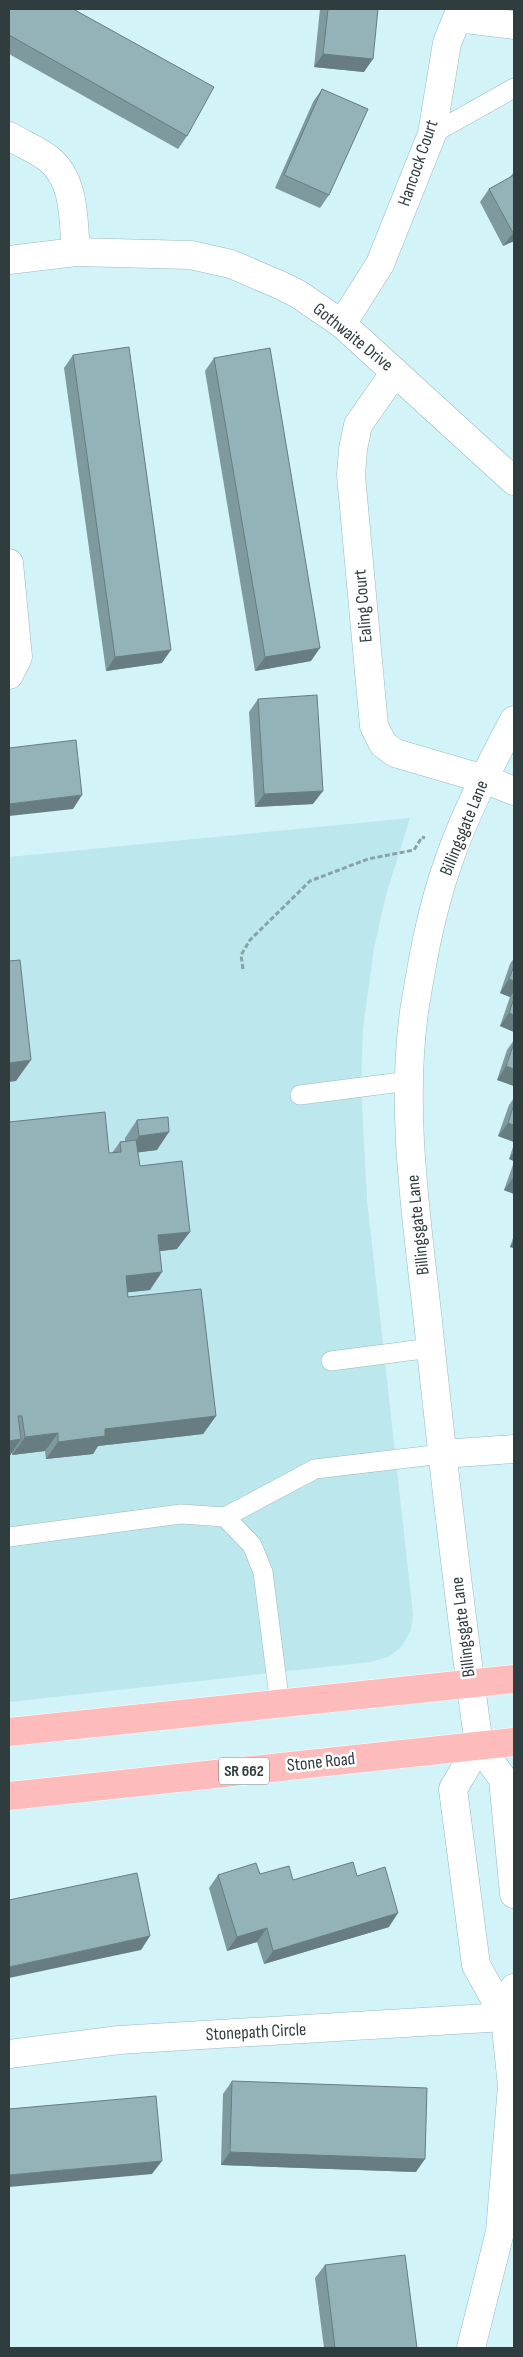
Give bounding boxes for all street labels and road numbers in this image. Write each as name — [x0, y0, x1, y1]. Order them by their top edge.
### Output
street label: Hancock Court — [393, 117, 443, 209]
street label: Gothwaite Drive — [309, 298, 397, 376]
street label: Ealing Court — [349, 568, 377, 643]
street label: Billingsgate Lane — [435, 777, 493, 879]
street label: Billingsgate Lane — [402, 1174, 434, 1276]
street label: Billingsgate Lane — [446, 1576, 480, 1678]
street label: Stone Road — [286, 1748, 356, 1776]
road number: SR 662 — [219, 1758, 269, 1784]
street label: Stonepath Circle — [205, 2019, 307, 2045]

